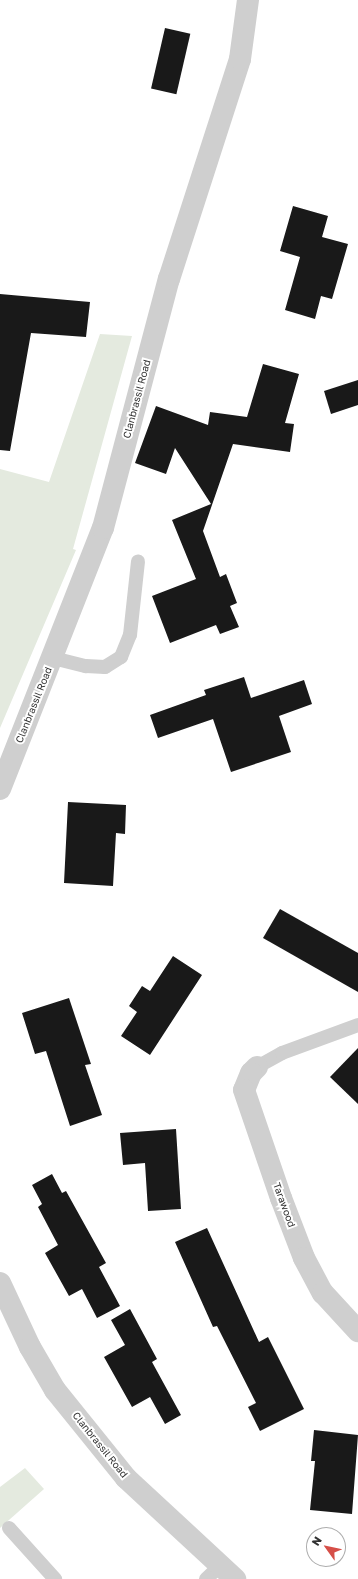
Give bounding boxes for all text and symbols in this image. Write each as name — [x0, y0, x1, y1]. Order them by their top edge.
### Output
street label: Clanbrassil Road — [121, 358, 153, 440]
street label: Clanbrassil Road — [13, 665, 55, 745]
street label: Tarawood — [270, 1181, 298, 1229]
street label: Clanbrassil Road — [70, 1410, 130, 1480]
north arrow — [306, 1527, 346, 1567]
text: N — [309, 1534, 324, 1548]

